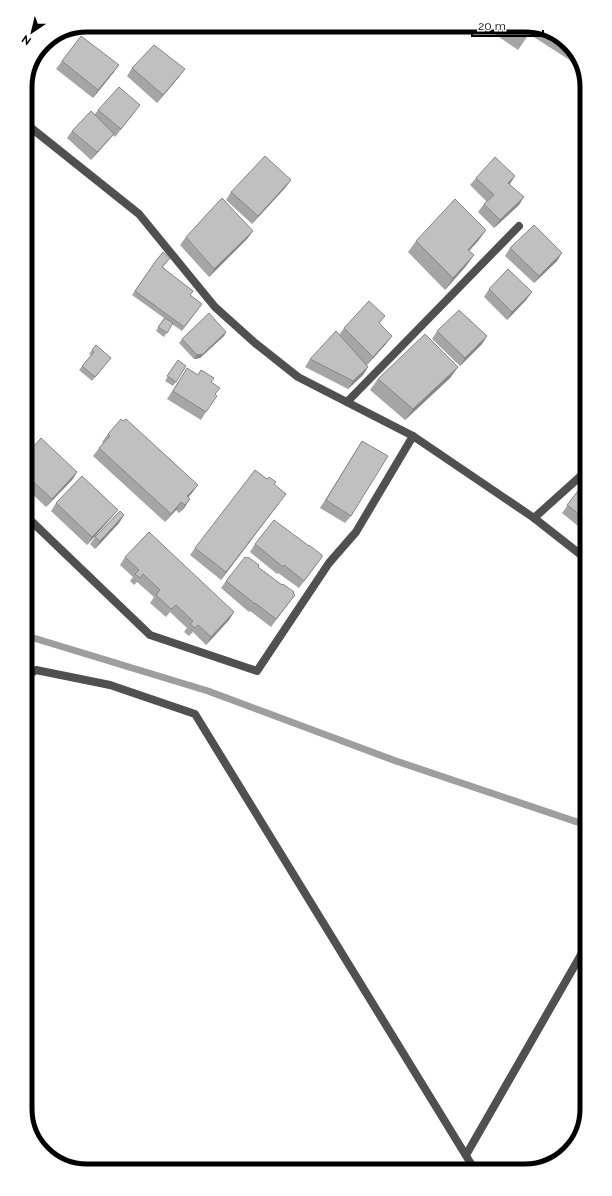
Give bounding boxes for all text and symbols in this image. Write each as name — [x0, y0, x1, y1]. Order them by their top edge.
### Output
north arrow — [12, 12, 52, 52]
scale bar — [472, 12, 543, 38]
text: 20 m — [478, 19, 506, 33]
text: N — [19, 32, 34, 48]

